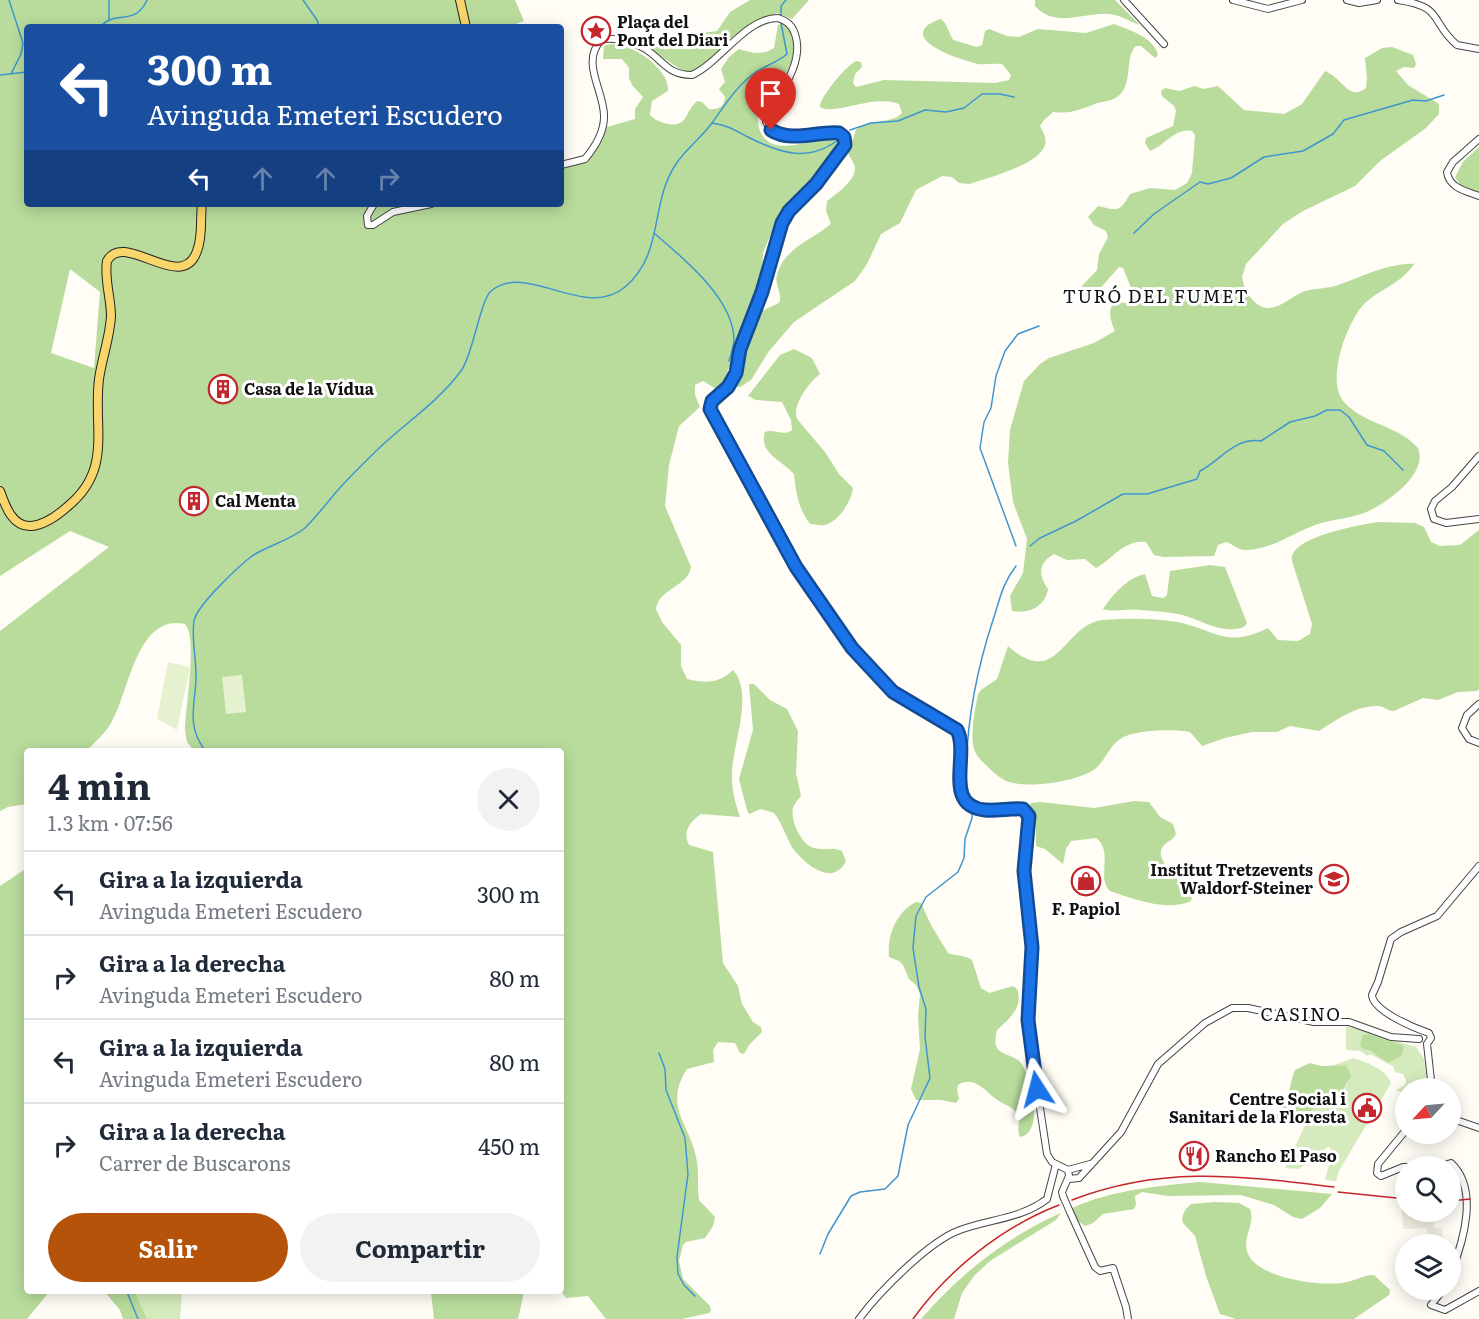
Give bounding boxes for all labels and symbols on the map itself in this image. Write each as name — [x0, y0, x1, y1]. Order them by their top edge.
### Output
place label: Plaça del Pont del Diari — [617, 9, 728, 51]
place icon: Plaça del Pont del Diari — [580, 15, 612, 47]
pin — [745, 68, 796, 130]
district label: TURÓ DEL FUMET — [1063, 282, 1249, 309]
building icon: Casa de la Vídua — [207, 373, 239, 405]
place label: Casa de la Vídua — [244, 376, 375, 400]
building icon: Cal Menta — [178, 485, 210, 517]
place label: Cal Menta — [215, 488, 297, 512]
place label: Institut Tretzevents Waldorf-Steiner — [1150, 857, 1313, 899]
school or university icon: Institut Tretzevents Waldorf-Steiner — [1318, 863, 1350, 895]
shop icon: F. Papiol — [1070, 865, 1102, 897]
place label: F. Papiol — [1052, 896, 1120, 920]
district label: CASINO — [1260, 1000, 1342, 1027]
position arrow — [1005, 1057, 1069, 1121]
north arrow — [1395, 1078, 1461, 1144]
place label: Centre Social i Sanitari de la Floresta — [1169, 1086, 1347, 1128]
public building icon: Centre Social i Sanitari de la Floresta — [1351, 1092, 1383, 1124]
restaurant icon: Rancho El Paso — [1178, 1140, 1210, 1172]
place label: Rancho El Paso — [1215, 1143, 1337, 1167]

